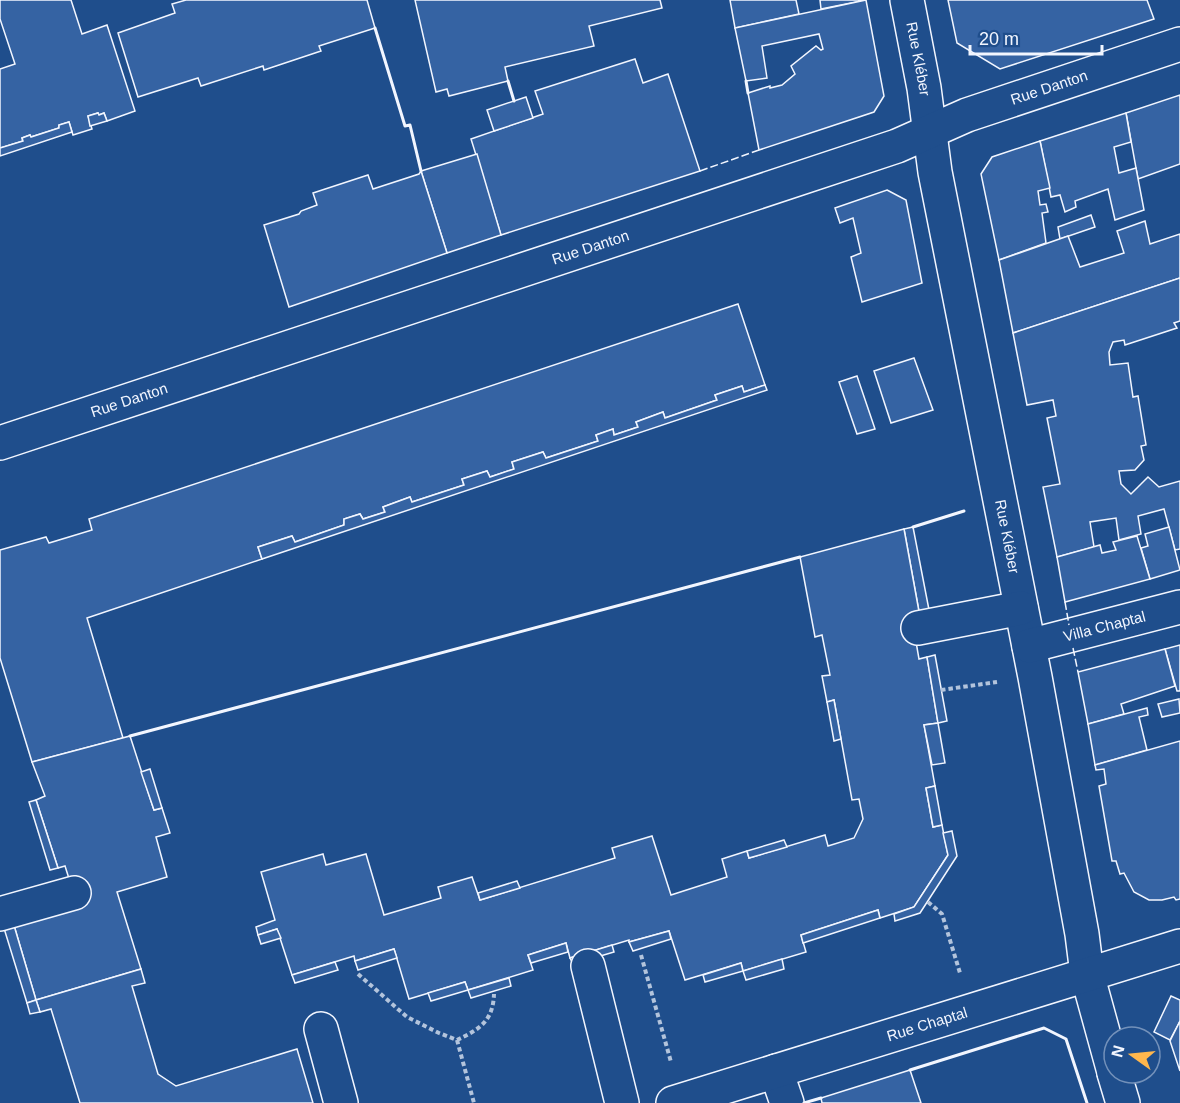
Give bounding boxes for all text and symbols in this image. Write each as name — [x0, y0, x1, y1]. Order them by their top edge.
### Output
scale bar — [970, 18, 1102, 56]
street label: Rue Kléber — [903, 20, 934, 97]
text: 20 m — [979, 29, 1019, 49]
street label: Rue Danton — [1008, 66, 1090, 108]
street label: Rue Danton — [550, 226, 631, 268]
street label: Rue Danton — [88, 379, 170, 420]
street label: Rue Kléber — [992, 498, 1023, 575]
street label: Villa Chaptal — [1062, 607, 1147, 645]
street label: Rue Chaptal — [885, 1003, 969, 1044]
north arrow — [1102, 1025, 1162, 1085]
text: N — [1108, 1043, 1128, 1059]

